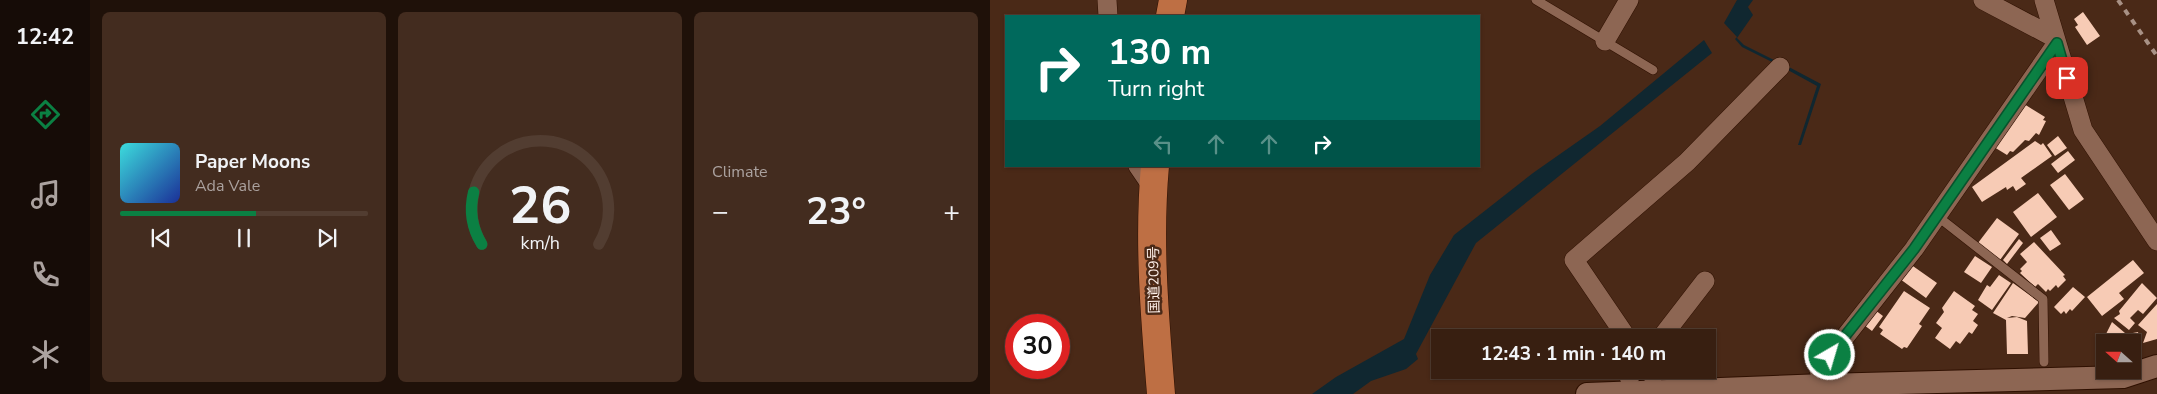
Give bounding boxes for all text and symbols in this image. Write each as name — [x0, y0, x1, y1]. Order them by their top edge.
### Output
text: 12:42 — [16, 22, 74, 52]
text: 130 m — [1108, 29, 1211, 76]
icon: right — [1025, 35, 1090, 100]
pin — [2046, 57, 2088, 99]
icon: arrive — [2053, 64, 2081, 92]
text: Turn right — [1108, 74, 1204, 104]
icon: directions — [28, 97, 63, 132]
icon: left — [1149, 130, 1177, 158]
icon: ahead — [1202, 130, 1230, 158]
icon: ahead — [1255, 130, 1283, 158]
icon: right — [1308, 130, 1336, 158]
text: Paper Moons — [195, 149, 310, 175]
text: Climate — [712, 161, 767, 183]
text: 26 — [509, 170, 571, 241]
text: Ada Vale — [195, 175, 260, 197]
icon: music — [28, 177, 63, 212]
text: 23° — [806, 186, 866, 237]
text: − — [712, 193, 729, 231]
text: + — [943, 193, 960, 231]
icon: previous — [147, 224, 175, 252]
icon: pause — [230, 224, 258, 252]
icon: next — [313, 224, 341, 252]
text: km/h — [520, 231, 560, 255]
street label: 国道209号 — [1144, 246, 1164, 314]
icon: phone — [28, 257, 63, 292]
speed limit sign: 30 — [1005, 314, 1070, 379]
position arrow — [1803, 328, 1855, 380]
north arrow — [2096, 334, 2141, 379]
map controls — [2096, 334, 2141, 379]
icon: climate — [28, 337, 63, 372]
text: 12:43 · 1 min · 140 m — [1481, 341, 1666, 367]

